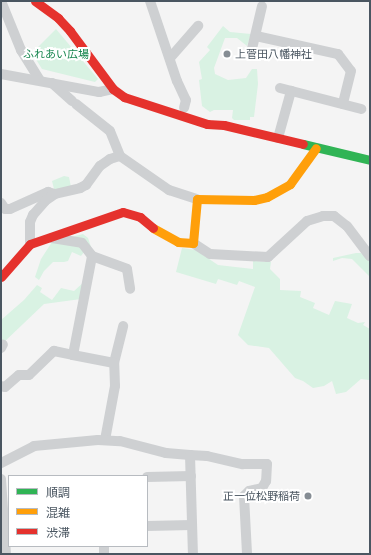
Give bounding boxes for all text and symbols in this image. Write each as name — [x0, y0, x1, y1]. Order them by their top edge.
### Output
park label: ふれあい広場 — [23, 47, 89, 61]
place label: 上菅田八幡神社 — [235, 47, 312, 61]
marker: 上菅田八幡神社 — [222, 49, 232, 59]
legend — [8, 475, 148, 547]
text: 順調 — [46, 486, 70, 500]
place label: 正一位松野稲荷 — [223, 489, 300, 503]
marker: 正一位松野稲荷 — [303, 491, 313, 501]
text: 混雑 — [46, 506, 70, 520]
text: 渋滞 — [46, 526, 70, 540]

